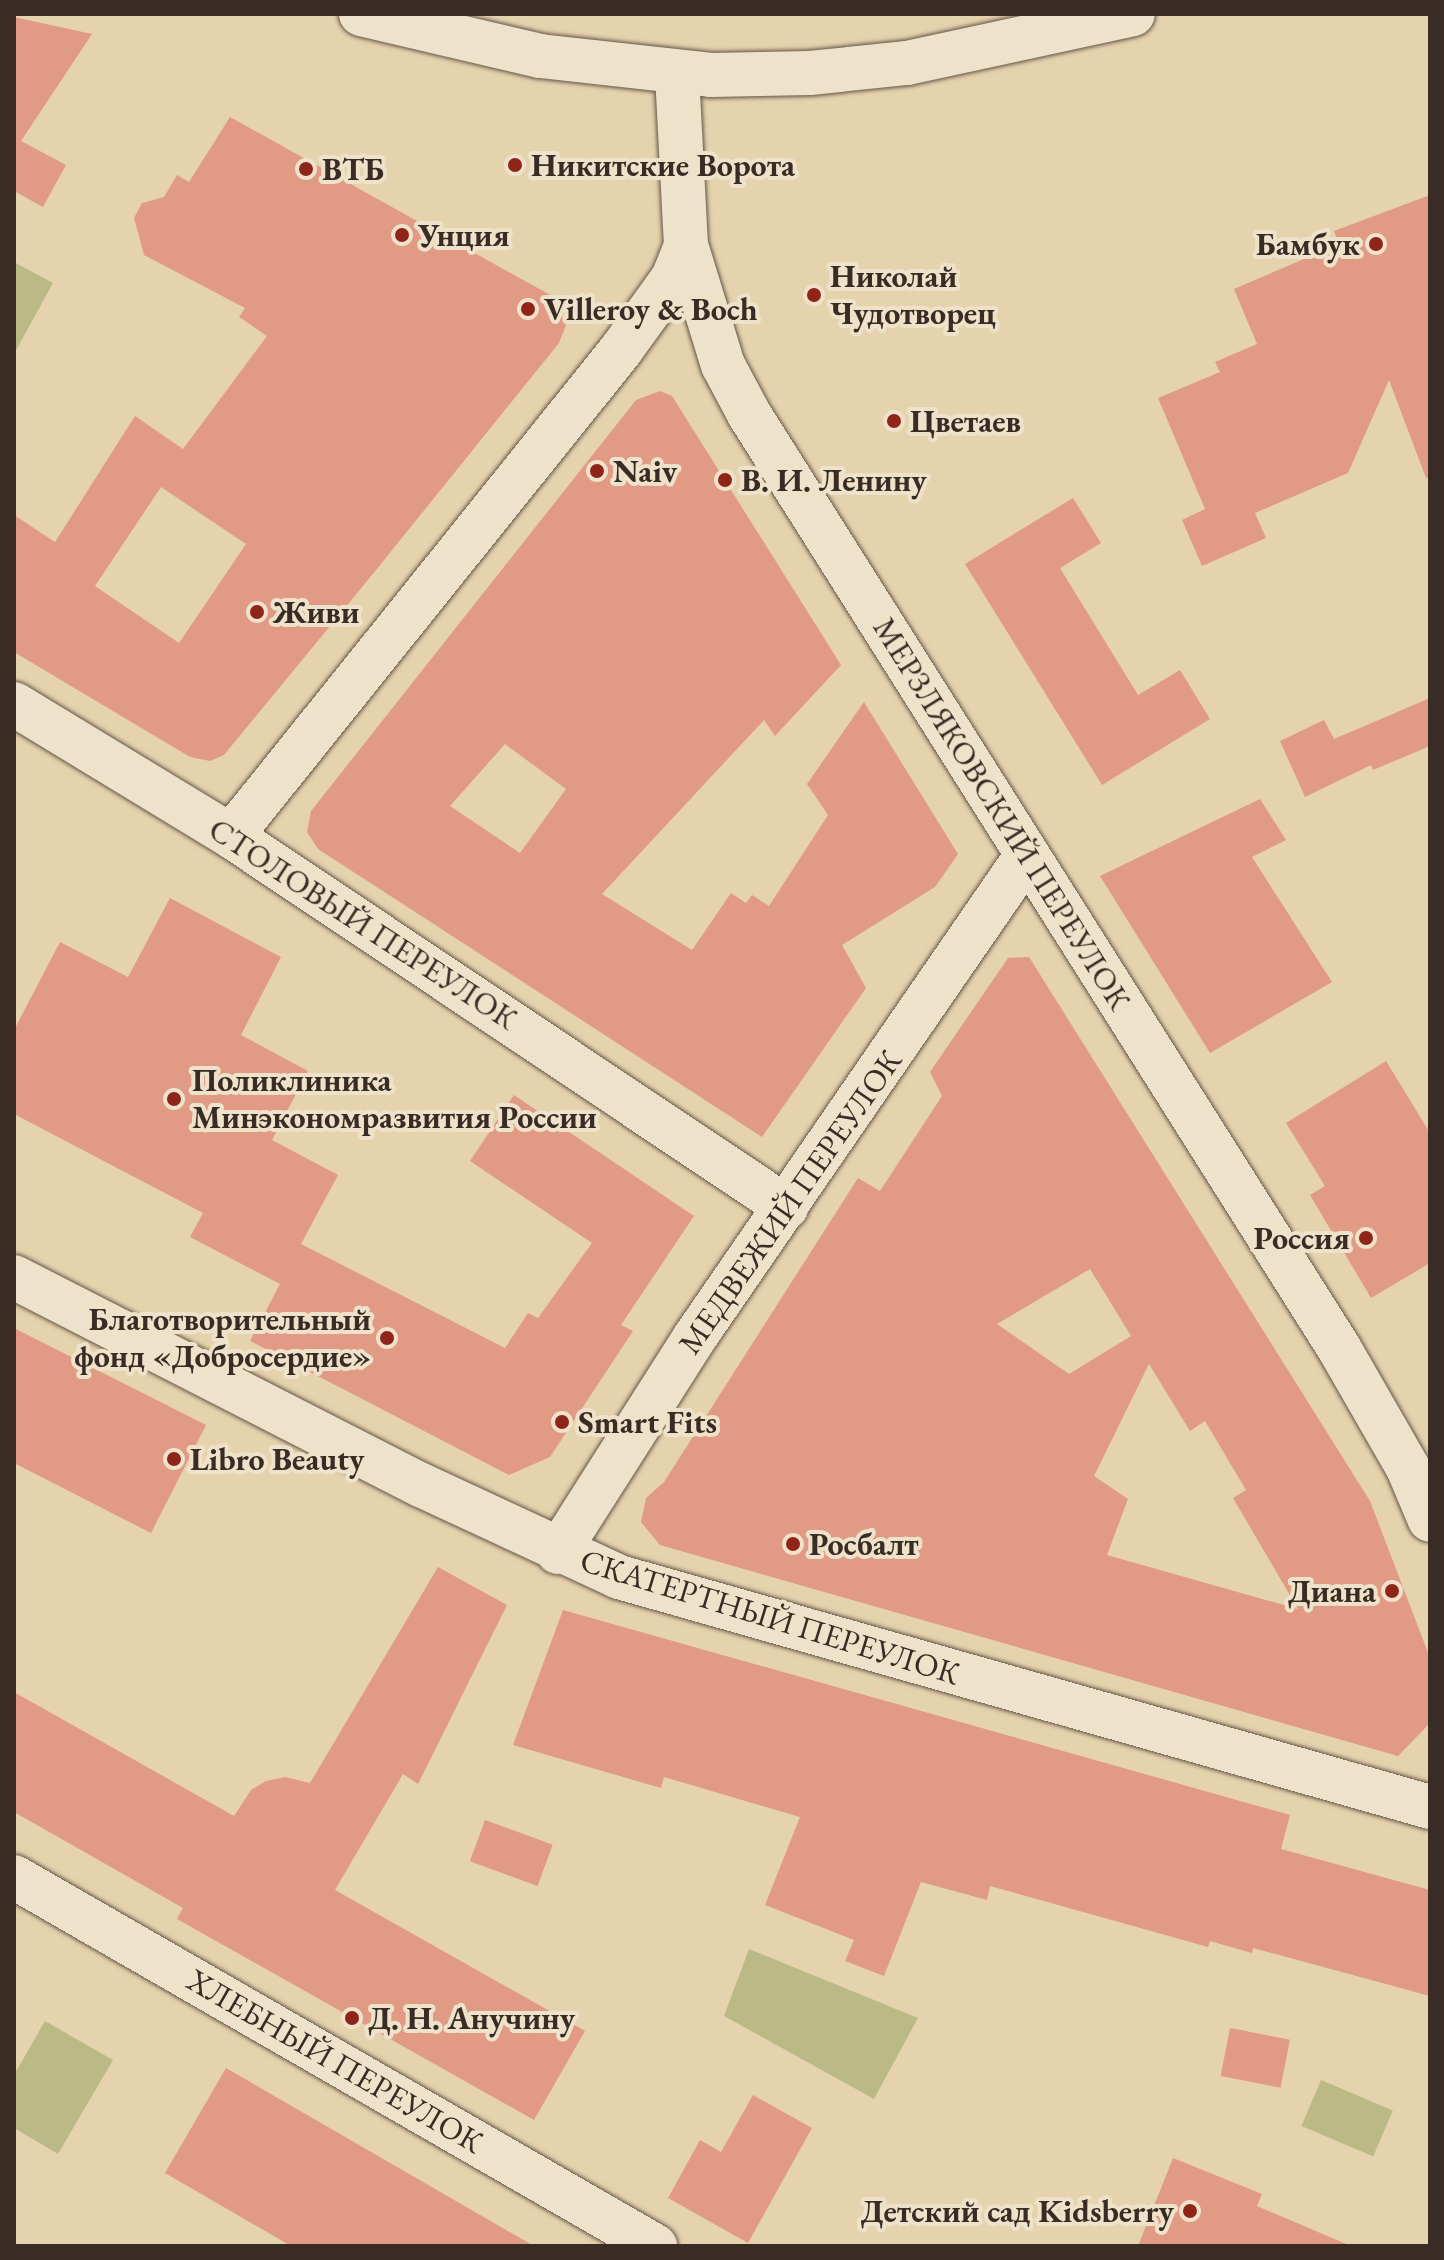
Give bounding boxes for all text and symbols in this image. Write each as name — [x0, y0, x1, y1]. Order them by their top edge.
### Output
place label: Никитские Ворота — [531, 146, 795, 184]
place label: ВТБ — [322, 150, 384, 188]
marker: Никитские Ворота — [506, 156, 524, 174]
marker: ВТБ — [297, 160, 315, 178]
place label: Унция — [418, 216, 510, 254]
place label: Бамбук — [1256, 225, 1360, 263]
marker: Унция — [393, 226, 411, 244]
marker: Бамбук — [1367, 235, 1385, 253]
place label: Николай Чудотворец — [830, 258, 996, 333]
marker: Николай Чудотворец — [805, 286, 823, 304]
place label: Villeroy & Boch — [544, 290, 758, 328]
marker: Villeroy & Boch — [519, 300, 537, 318]
place label: Цветаев — [910, 402, 1021, 440]
marker: Цветаев — [885, 412, 903, 430]
place label: Naiv — [613, 452, 677, 490]
place label: В. И. Ленину — [741, 461, 927, 499]
marker: Naiv — [588, 462, 606, 480]
marker: В. И. Ленину — [716, 471, 734, 489]
place label: Живи — [273, 593, 359, 631]
marker: Живи — [248, 603, 266, 621]
street label: МЕРЗЛЯКОВСКИЙ ПЕРЕУЛОК — [865, 611, 1139, 1017]
street label: СТОЛОВЫЙ ПЕРЕУЛОК — [202, 810, 524, 1038]
street label: МЕДВЕЖИЙ ПЕРЕУЛОК — [670, 1043, 910, 1361]
place label: Поликлиника Минэкономразвития России — [192, 1062, 597, 1137]
marker: Поликлиника Минэкономразвития России — [163, 1088, 185, 1110]
place label: Россия — [1253, 1219, 1350, 1257]
marker: Россия — [1357, 1229, 1375, 1247]
place label: Благотворительный фонд «Добросердие» — [74, 1301, 371, 1376]
marker: Благотворительный фонд «Добросердие» — [378, 1329, 396, 1347]
place label: Smart Fits — [578, 1403, 717, 1441]
marker: Smart Fits — [553, 1413, 571, 1431]
place label: Libro Beauty — [190, 1440, 364, 1478]
marker: Libro Beauty — [165, 1450, 183, 1468]
place label: Росбалт — [809, 1525, 919, 1563]
marker: Росбалт — [784, 1535, 802, 1553]
street label: СКАТЕРТНЫЙ ПЕРЕУЛОК — [576, 1541, 964, 1693]
place label: Диана — [1288, 1572, 1376, 1610]
marker: Диана — [1383, 1582, 1401, 1600]
street label: ХЛЕБНЫЙ ПЕРЕУЛОК — [180, 1961, 490, 2161]
place label: Д. Н. Анучину — [368, 1999, 575, 2037]
marker: Д. Н. Анучину — [343, 2009, 361, 2027]
place label: Детский сад Kidsberry — [861, 2192, 1174, 2230]
marker: Детский сад Kidsberry — [1181, 2202, 1199, 2220]

